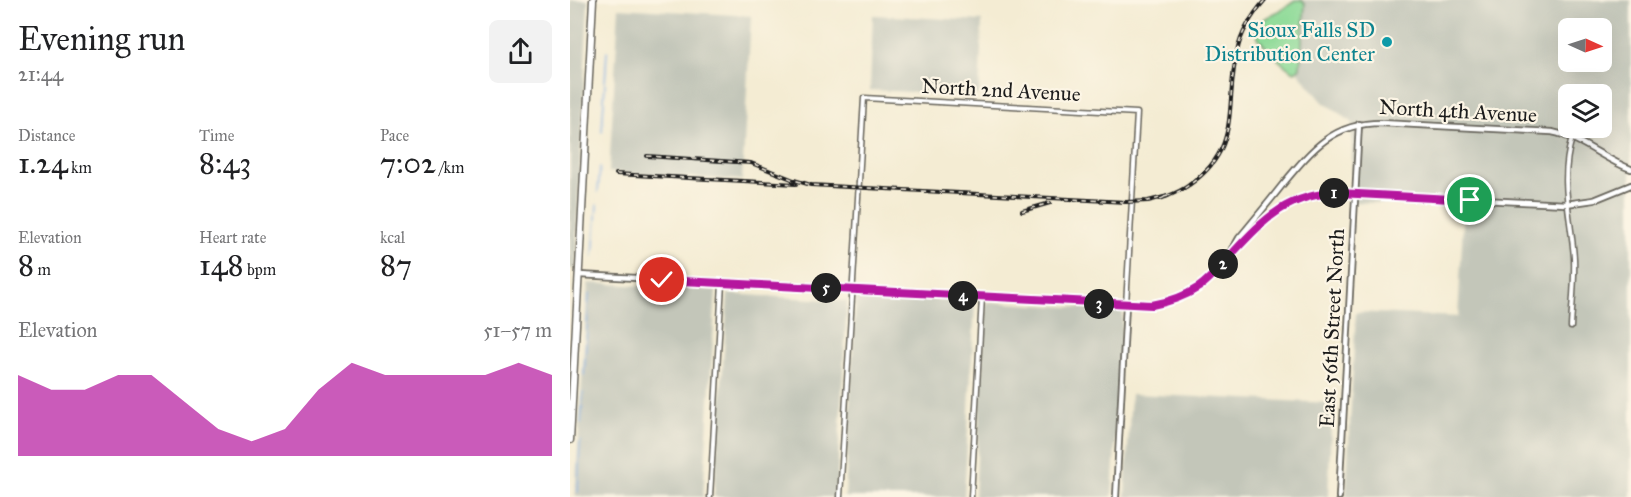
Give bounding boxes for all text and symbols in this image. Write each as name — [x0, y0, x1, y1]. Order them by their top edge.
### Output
place label: Sioux Falls SD Distribution Center — [1205, 17, 1375, 67]
north arrow — [1558, 18, 1612, 72]
map controls — [1558, 18, 1612, 138]
text: Evening run — [18, 19, 185, 59]
button: share — [489, 20, 552, 83]
marker: Sioux Falls SD Distribution Center — [1380, 35, 1394, 49]
text: 21:44 — [18, 62, 63, 86]
street label: North 2nd Avenue — [921, 73, 1082, 107]
button: layers — [1558, 84, 1612, 138]
street label: North 4th Avenue — [1378, 94, 1538, 128]
text: Distance — [18, 126, 75, 145]
text: Time — [199, 126, 234, 145]
text: Pace — [380, 126, 409, 145]
text: 1.24 — [18, 145, 68, 181]
text: 8:43 — [199, 145, 251, 181]
text: 7:02 — [380, 145, 436, 181]
text: km — [68, 158, 92, 177]
text: /km — [436, 158, 464, 177]
pin — [1444, 174, 1495, 225]
pin: 1 — [1319, 178, 1349, 208]
text: 1 — [1331, 183, 1337, 202]
icon: arrive — [1453, 183, 1486, 216]
street label: East 56th Street North — [1314, 227, 1350, 428]
text: Elevation — [18, 228, 82, 247]
text: Heart rate — [199, 228, 266, 247]
text: kcal — [380, 228, 405, 247]
text: 8 — [18, 247, 34, 283]
text: 148 — [199, 247, 244, 283]
text: 87 — [380, 247, 412, 283]
pin: 2 — [1208, 249, 1238, 279]
pin — [636, 254, 687, 305]
text: 2 — [1219, 254, 1227, 273]
text: m — [34, 260, 51, 279]
text: bpm — [244, 260, 276, 279]
icon: check — [645, 263, 678, 296]
pin: 5 — [811, 273, 841, 303]
text: 5 — [822, 278, 830, 297]
pin: 4 — [948, 281, 978, 311]
text: 4 — [959, 286, 967, 305]
pin: 3 — [1084, 289, 1114, 319]
text: 3 — [1096, 294, 1102, 313]
text: Elevation — [18, 318, 97, 342]
text: 51–57 m — [483, 318, 552, 342]

